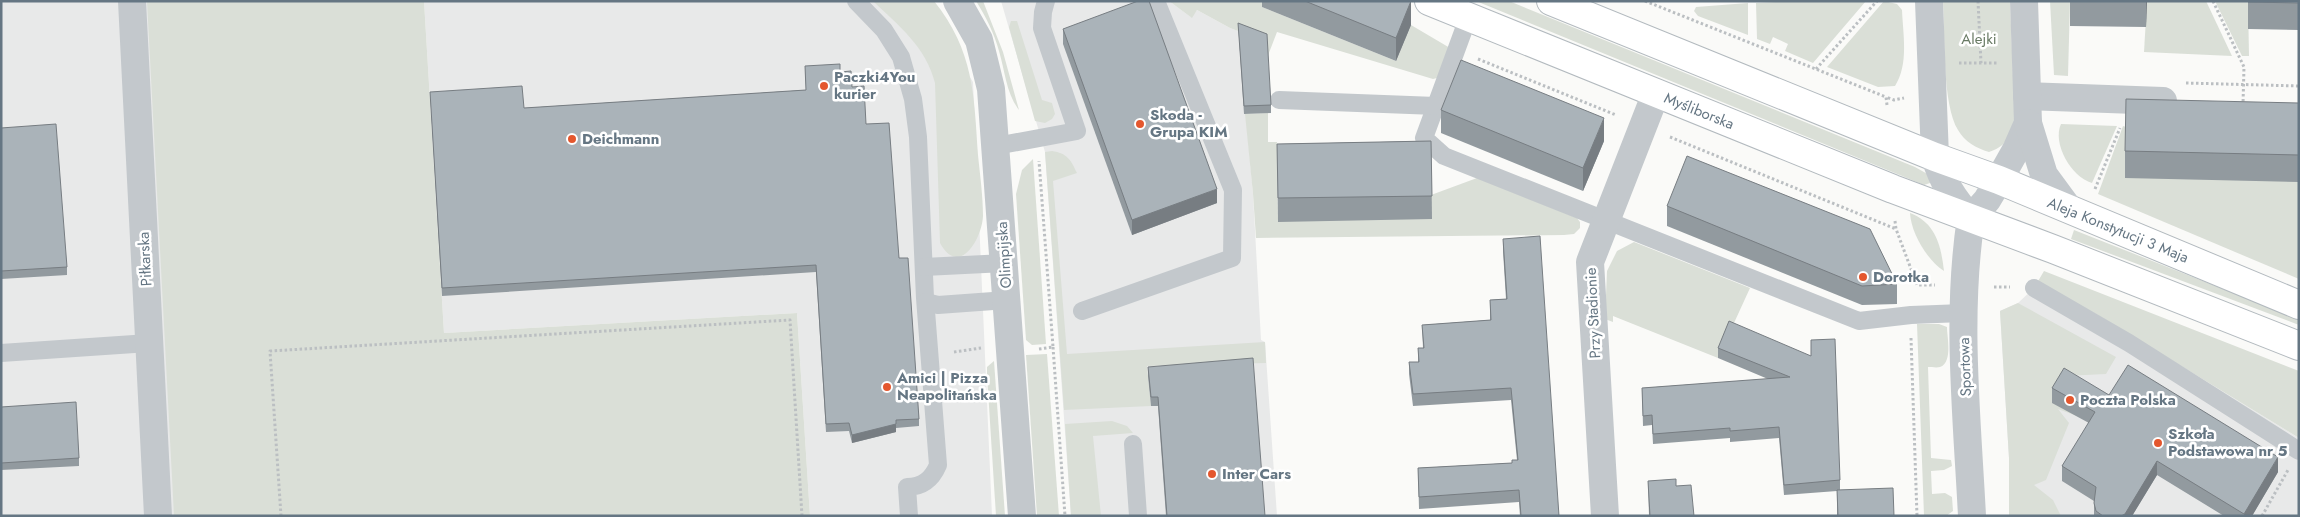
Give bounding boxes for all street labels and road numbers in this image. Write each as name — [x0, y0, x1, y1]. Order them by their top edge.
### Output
street label: Myśliborska — [1661, 87, 1737, 135]
street label: Aleja Konstytucji 3 Maja — [2044, 192, 2192, 268]
street label: Olimpijska — [991, 221, 1017, 289]
street label: Piłkarska — [133, 231, 157, 287]
street label: Przy Stadionie — [1580, 267, 1606, 359]
street label: Sportowa — [1953, 337, 1977, 397]

